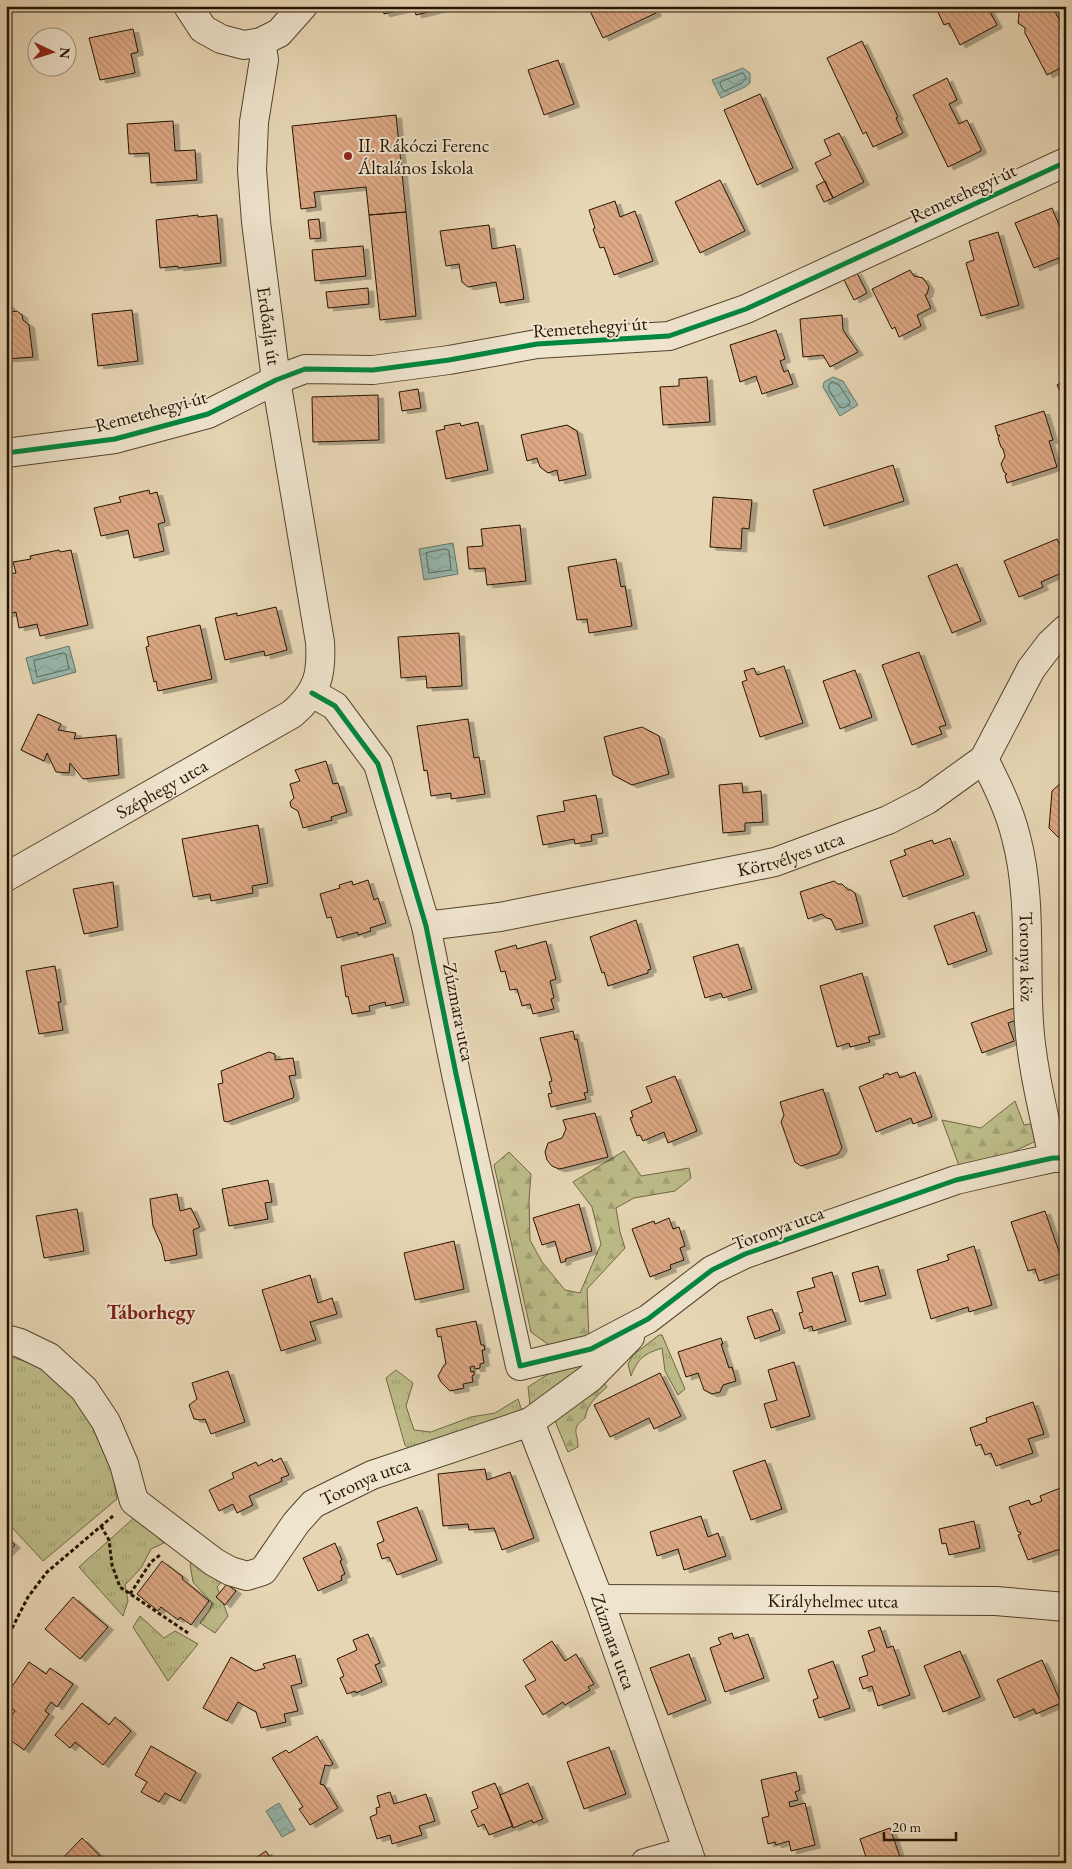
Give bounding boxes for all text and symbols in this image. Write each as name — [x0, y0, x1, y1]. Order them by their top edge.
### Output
north arrow — [28, 28, 78, 78]
text: N — [56, 47, 74, 60]
place label: II. Rákóczi Ferenc Általános Iskola — [357, 133, 490, 180]
marker: II. Rákóczi Ferenc Általános Iskola — [342, 150, 354, 162]
street label: Remetehegyi út — [906, 157, 1020, 229]
street label: Erdőalja út — [251, 285, 287, 367]
street label: Remetehegyi út — [532, 311, 648, 343]
street label: Remetehegyi út — [92, 384, 210, 438]
street label: Széphegy utca — [111, 752, 212, 824]
street label: Körtvélyes utca — [735, 825, 848, 882]
street label: Toronya köz — [1014, 911, 1041, 1003]
street label: Zúzmara utca — [437, 961, 481, 1064]
street label: Toronya utca — [729, 1200, 828, 1256]
district label: Táborhegy — [107, 1299, 196, 1325]
street label: Toronya utca — [316, 1451, 413, 1511]
street label: Királyhelmec utca — [768, 1587, 899, 1613]
street label: Zúzmara utca — [586, 1590, 642, 1693]
scale bar — [884, 1809, 957, 1841]
text: 20 m — [892, 1817, 921, 1836]

